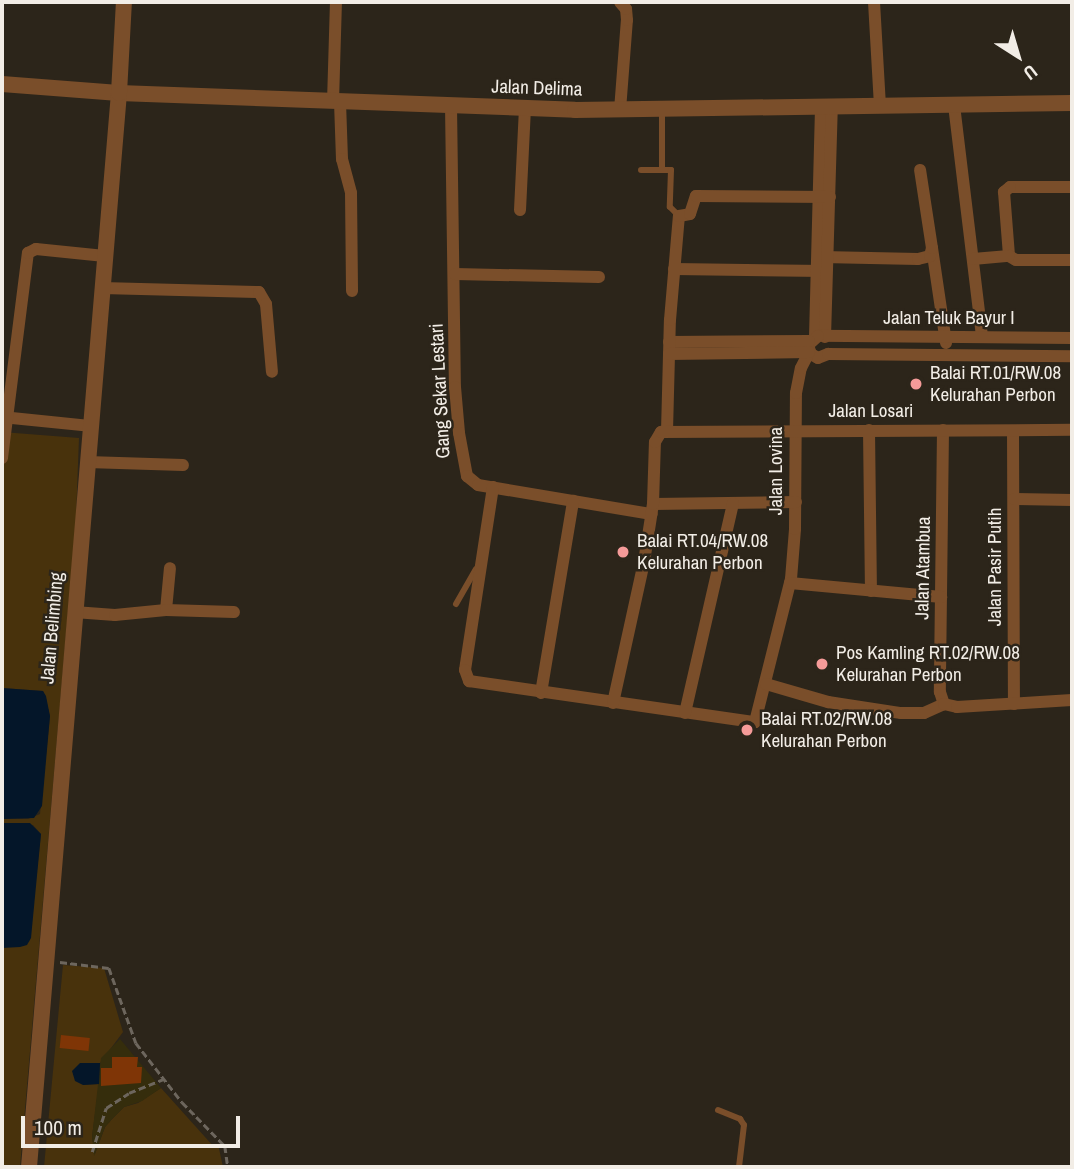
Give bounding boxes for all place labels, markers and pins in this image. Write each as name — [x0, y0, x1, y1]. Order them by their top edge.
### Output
place label: Balai RT.01/RW.08 Kelurahan Perbon — [930, 362, 1061, 406]
marker: Balai RT.01/RW.08 Kelurahan Perbon — [908, 376, 924, 392]
place label: Balai RT.04/RW.08 Kelurahan Perbon — [637, 530, 768, 574]
marker: Balai RT.04/RW.08 Kelurahan Perbon — [615, 544, 631, 560]
place label: Pos Kamling RT.02/RW.08 Kelurahan Perbon — [836, 642, 1020, 686]
marker: Pos Kamling RT.02/RW.08 Kelurahan Perbon — [814, 656, 830, 672]
place label: Balai RT.02/RW.08 Kelurahan Perbon — [761, 708, 892, 752]
marker: Balai RT.02/RW.08 Kelurahan Perbon — [739, 722, 755, 738]

